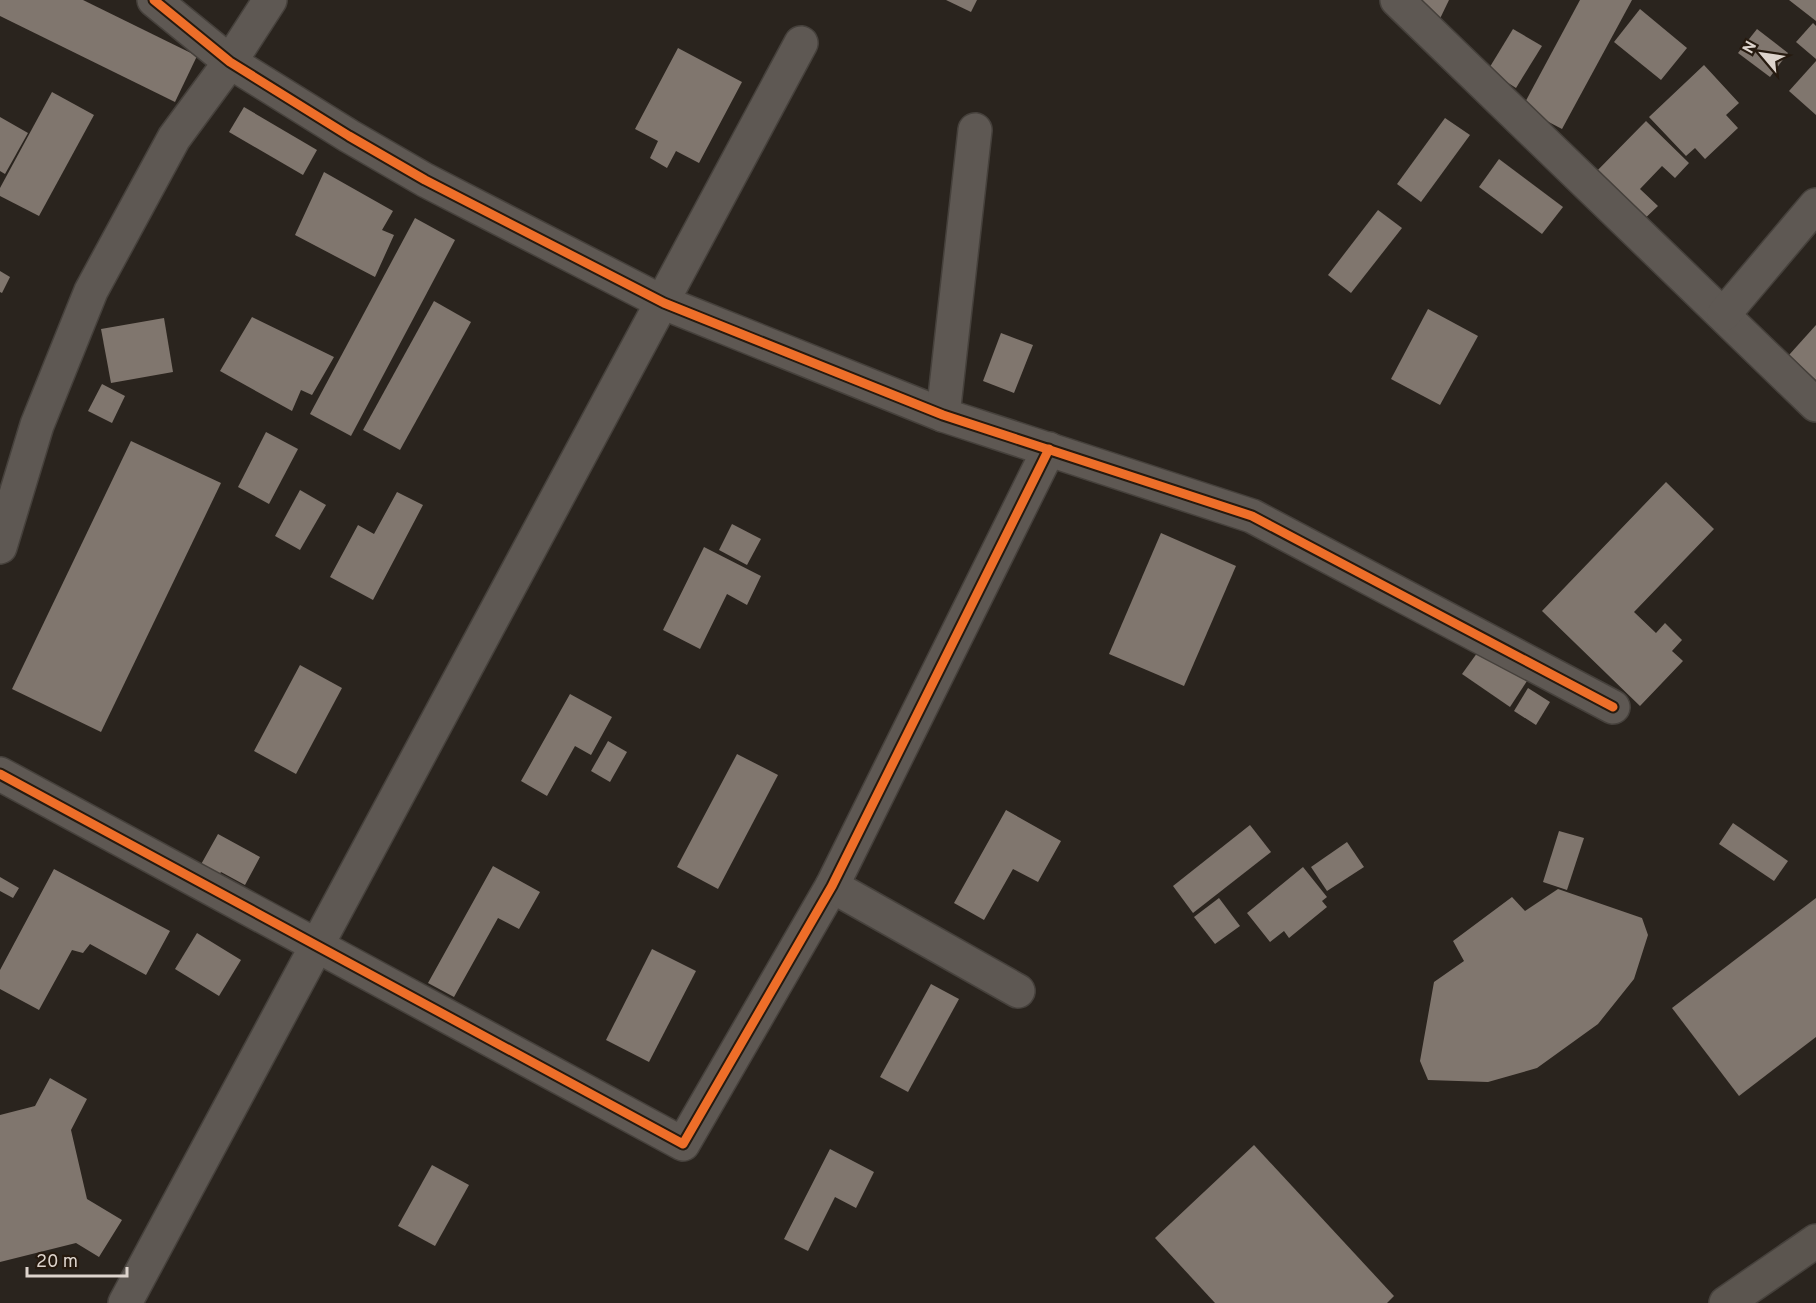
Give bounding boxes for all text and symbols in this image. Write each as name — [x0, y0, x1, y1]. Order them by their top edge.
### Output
north arrow — [1732, 24, 1792, 84]
text: N — [1739, 38, 1762, 58]
scale bar — [27, 1240, 128, 1278]
text: 20 m — [36, 1251, 78, 1274]

